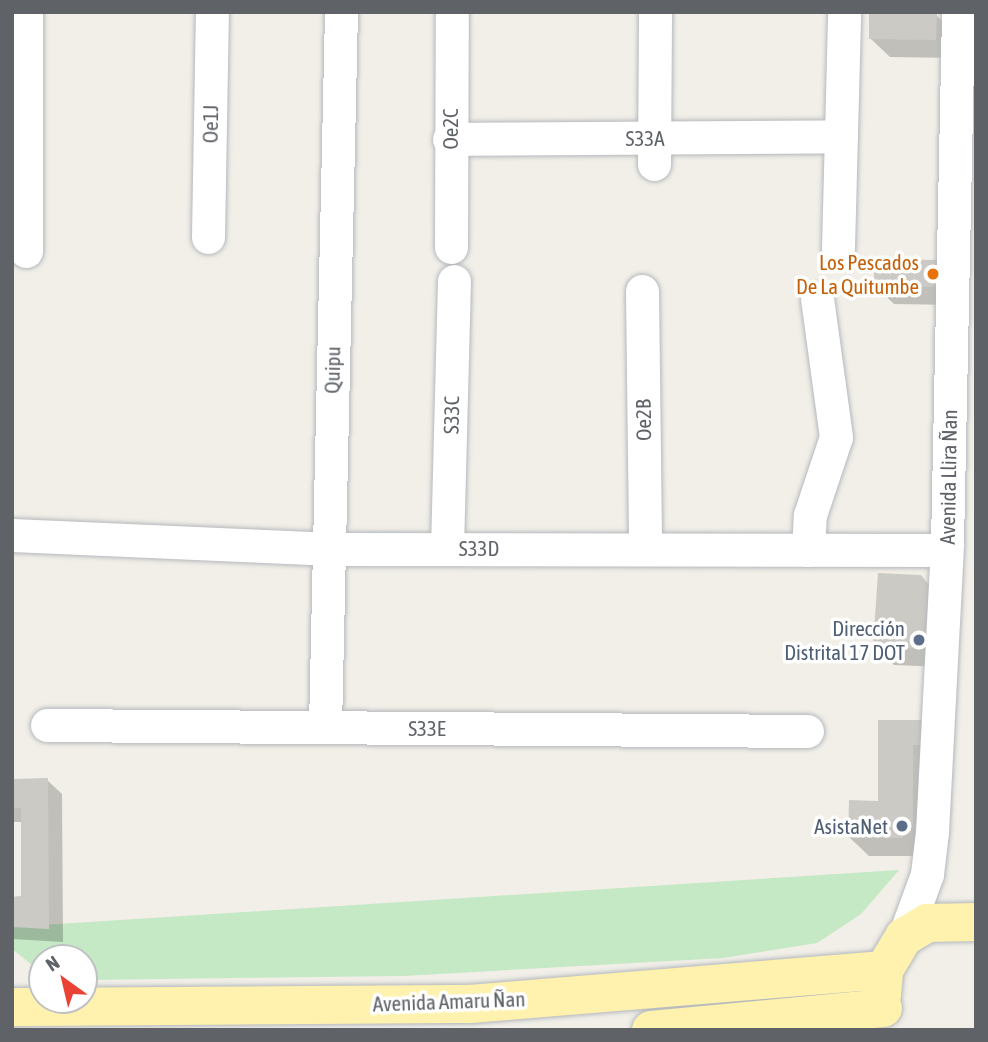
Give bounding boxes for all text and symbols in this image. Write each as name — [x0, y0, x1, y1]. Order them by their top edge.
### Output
street label: Oe1J — [197, 105, 223, 143]
street label: Oe2C — [437, 108, 463, 150]
street label: S33A — [626, 125, 664, 151]
place label: Los Pescados De La Quitumbe — [796, 249, 919, 299]
marker: Los Pescados De La Quitumbe — [925, 266, 941, 282]
street label: Quipu — [319, 346, 345, 394]
street label: S33C — [438, 396, 464, 434]
street label: Oe2B — [630, 399, 656, 441]
street label: Avenida Llira Ñan — [934, 409, 962, 545]
street label: S33D — [459, 535, 499, 561]
place label: Dirección Distrital 17 DOT — [784, 615, 905, 665]
marker: Dirección Distrital 17 DOT — [911, 632, 927, 648]
street label: S33E — [408, 715, 446, 741]
place label: AsistaNet — [814, 813, 888, 839]
marker: AsistaNet — [894, 818, 910, 834]
north arrow — [28, 944, 98, 1014]
text: N — [42, 951, 63, 976]
street label: Avenida Amaru Ñan — [372, 986, 526, 1016]

